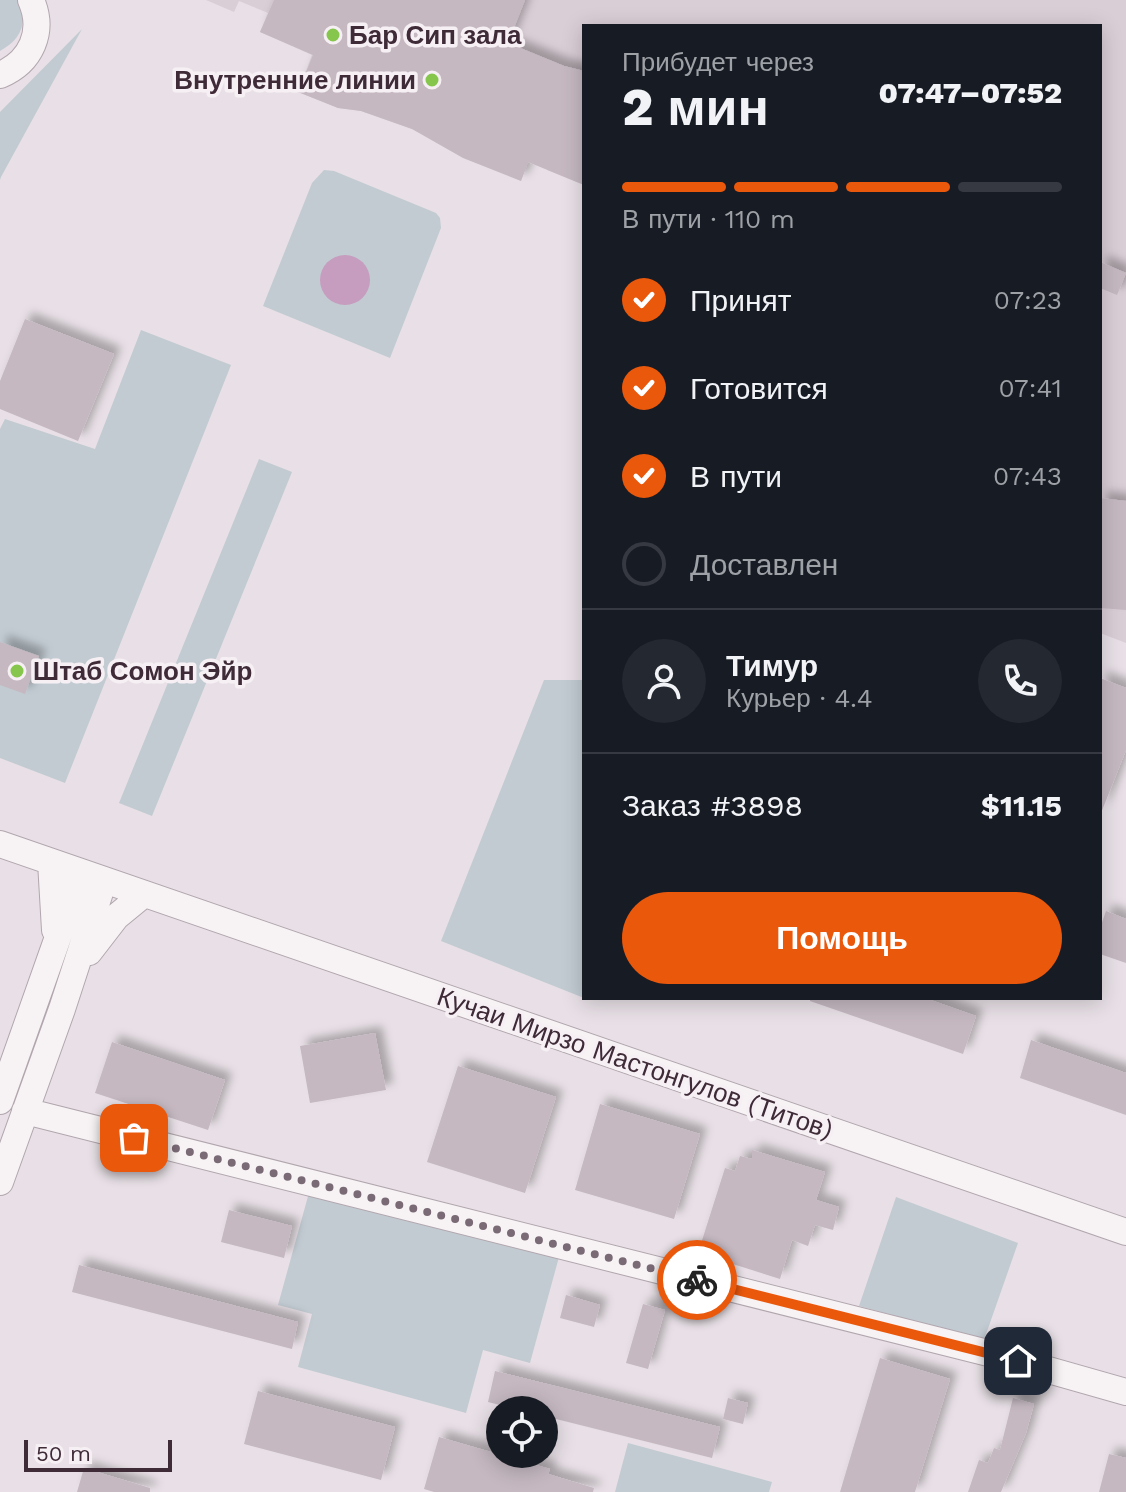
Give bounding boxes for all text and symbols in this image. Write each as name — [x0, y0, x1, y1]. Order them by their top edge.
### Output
place label: Бар Сип зала — [349, 20, 522, 50]
marker: Бар Сип зала — [324, 26, 342, 44]
text: Прибудет через — [622, 47, 814, 77]
place label: Внутренние линии — [174, 65, 416, 95]
marker: Внутренние линии — [423, 71, 441, 89]
text: 07:47–07:52 — [879, 75, 1062, 110]
text: 2 мин — [622, 77, 769, 138]
text: В пути · 110 m — [622, 204, 795, 234]
icon: check — [622, 278, 666, 322]
text: Принят — [690, 283, 792, 318]
text: 07:23 — [994, 285, 1062, 315]
icon: check — [622, 366, 666, 410]
text: Готовится — [690, 371, 828, 406]
text: 07:41 — [998, 373, 1062, 403]
icon: check — [622, 454, 666, 498]
text: В пути — [690, 459, 782, 494]
text: 07:43 — [993, 461, 1062, 491]
text: Доставлен — [690, 547, 838, 582]
button: person — [622, 639, 706, 723]
button: phone — [978, 639, 1062, 723]
text: Тимур — [726, 648, 818, 683]
place label: Штаб Сомон Эйр — [33, 656, 252, 686]
marker: Штаб Сомон Эйр — [8, 662, 26, 680]
text: Курьер · 4.4 — [726, 683, 873, 713]
text: Заказ #3898 — [622, 788, 803, 823]
text: $11.15 — [981, 788, 1062, 823]
button: Помощь — [622, 892, 1062, 984]
street label: Кучаи Мирзо Мастонгулов (Титов) — [433, 981, 837, 1145]
pin — [100, 1104, 168, 1172]
icon: bag — [112, 1116, 156, 1160]
courier — [657, 1240, 737, 1320]
icon: bike — [675, 1258, 719, 1302]
pin — [984, 1327, 1052, 1395]
icon: home — [996, 1339, 1040, 1383]
map controls — [486, 1396, 558, 1468]
button: locate — [486, 1396, 558, 1468]
scale bar — [24, 1436, 172, 1472]
text: 50 m — [36, 1441, 91, 1466]

